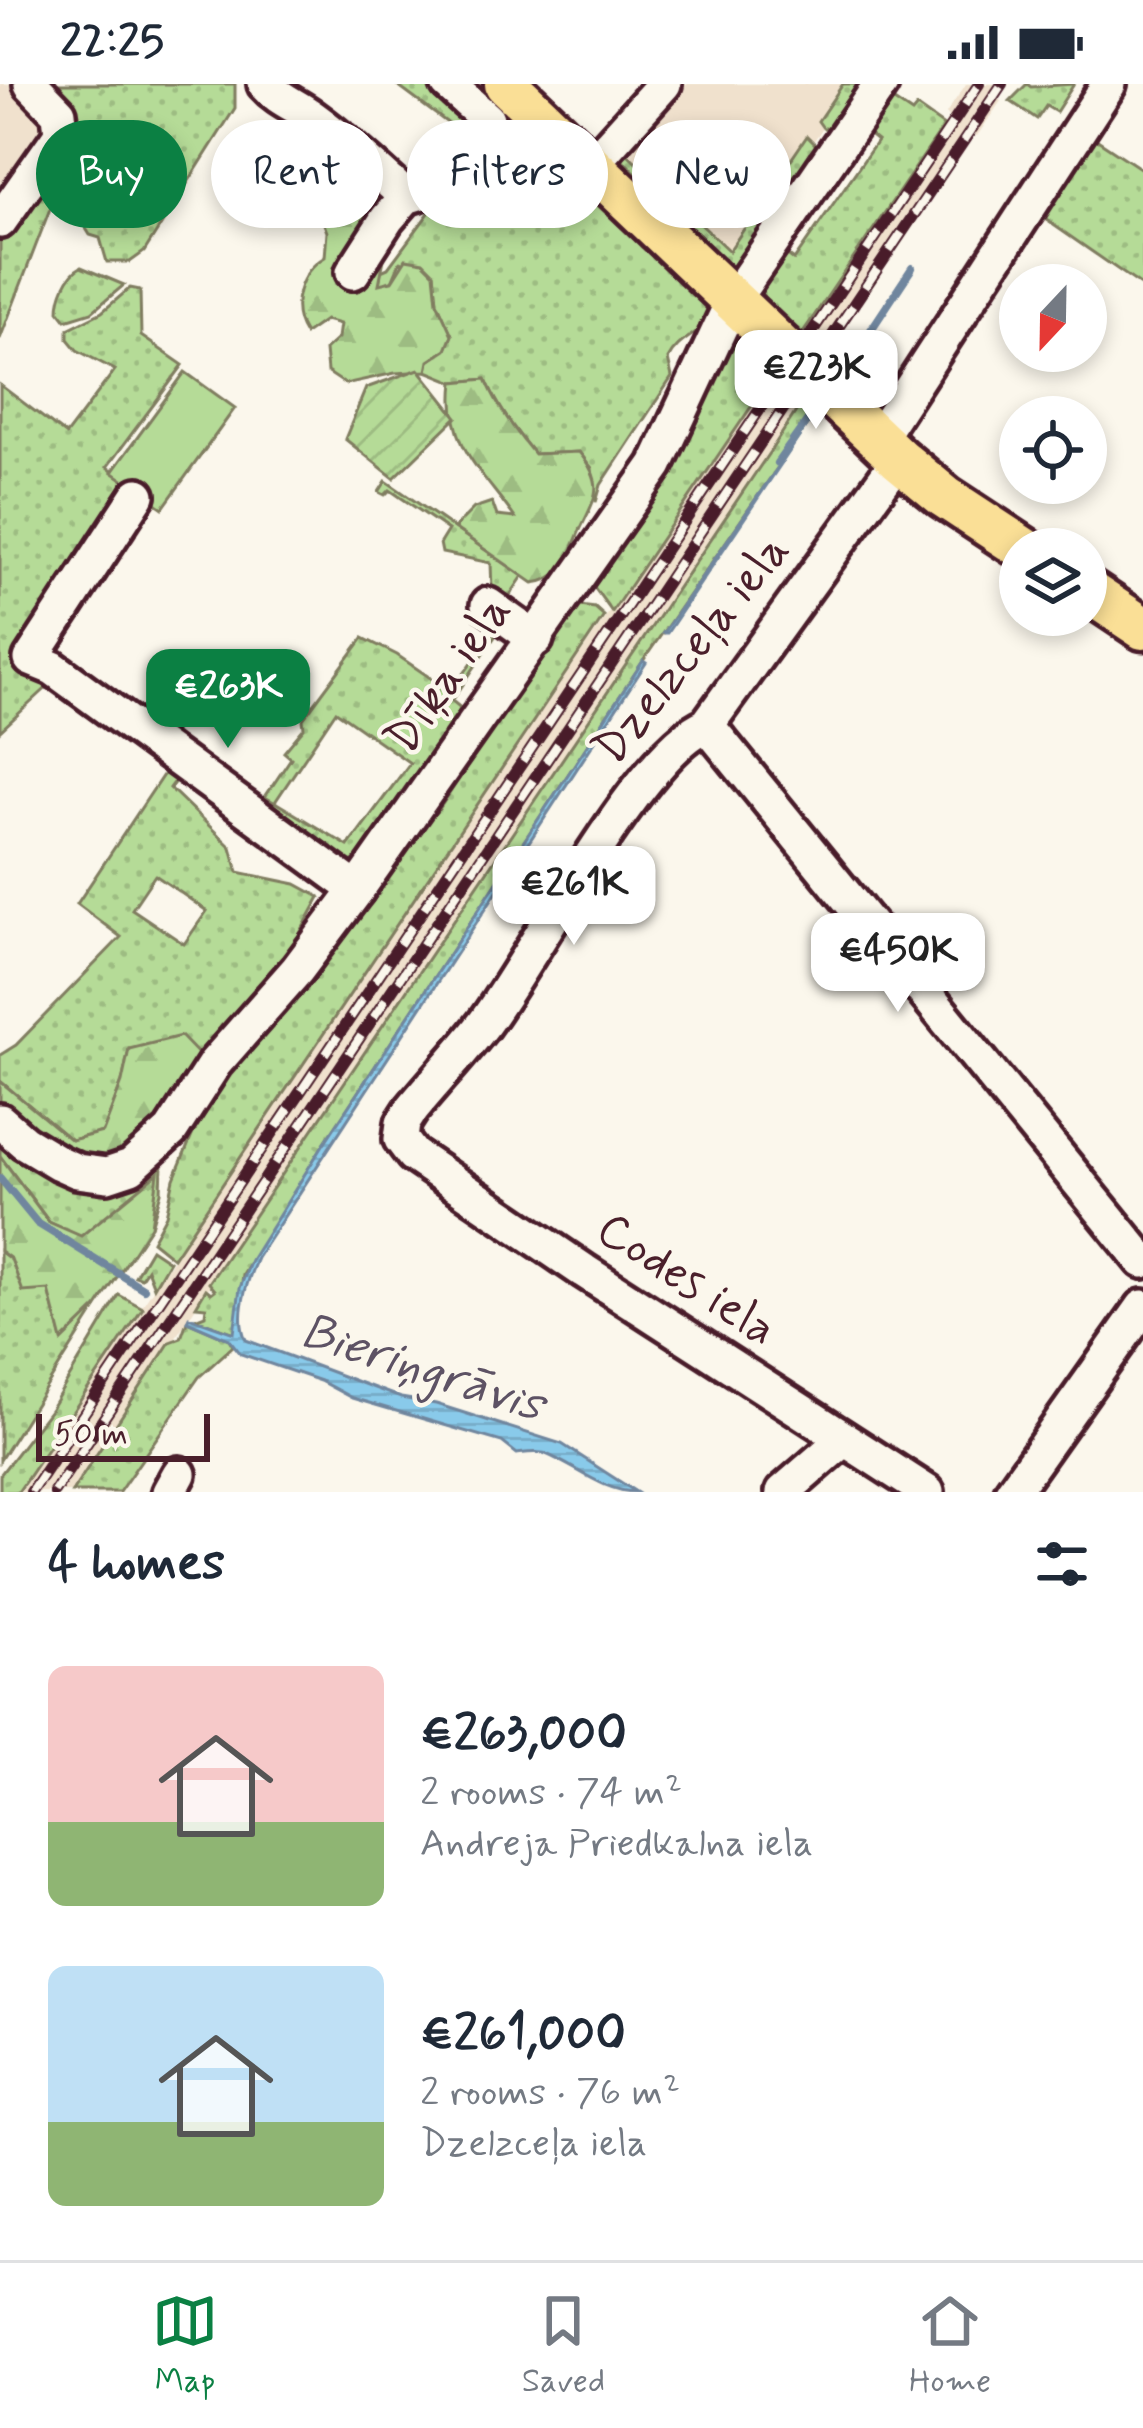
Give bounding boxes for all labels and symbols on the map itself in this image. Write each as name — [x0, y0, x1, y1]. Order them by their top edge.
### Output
north arrow — [999, 264, 1107, 372]
pin: €223K — [732, 330, 900, 432]
street label: Dzelzceļa iela — [580, 522, 804, 778]
street label: Dīķa iela — [371, 583, 527, 767]
pin: €263K — [144, 649, 312, 751]
pin: €261K — [490, 846, 658, 948]
pin: €450K — [814, 913, 982, 1015]
street label: Codes iela — [584, 1198, 788, 1362]
water label: Bieriņgrāvis — [292, 1299, 556, 1441]
scale bar — [36, 1408, 210, 1461]

